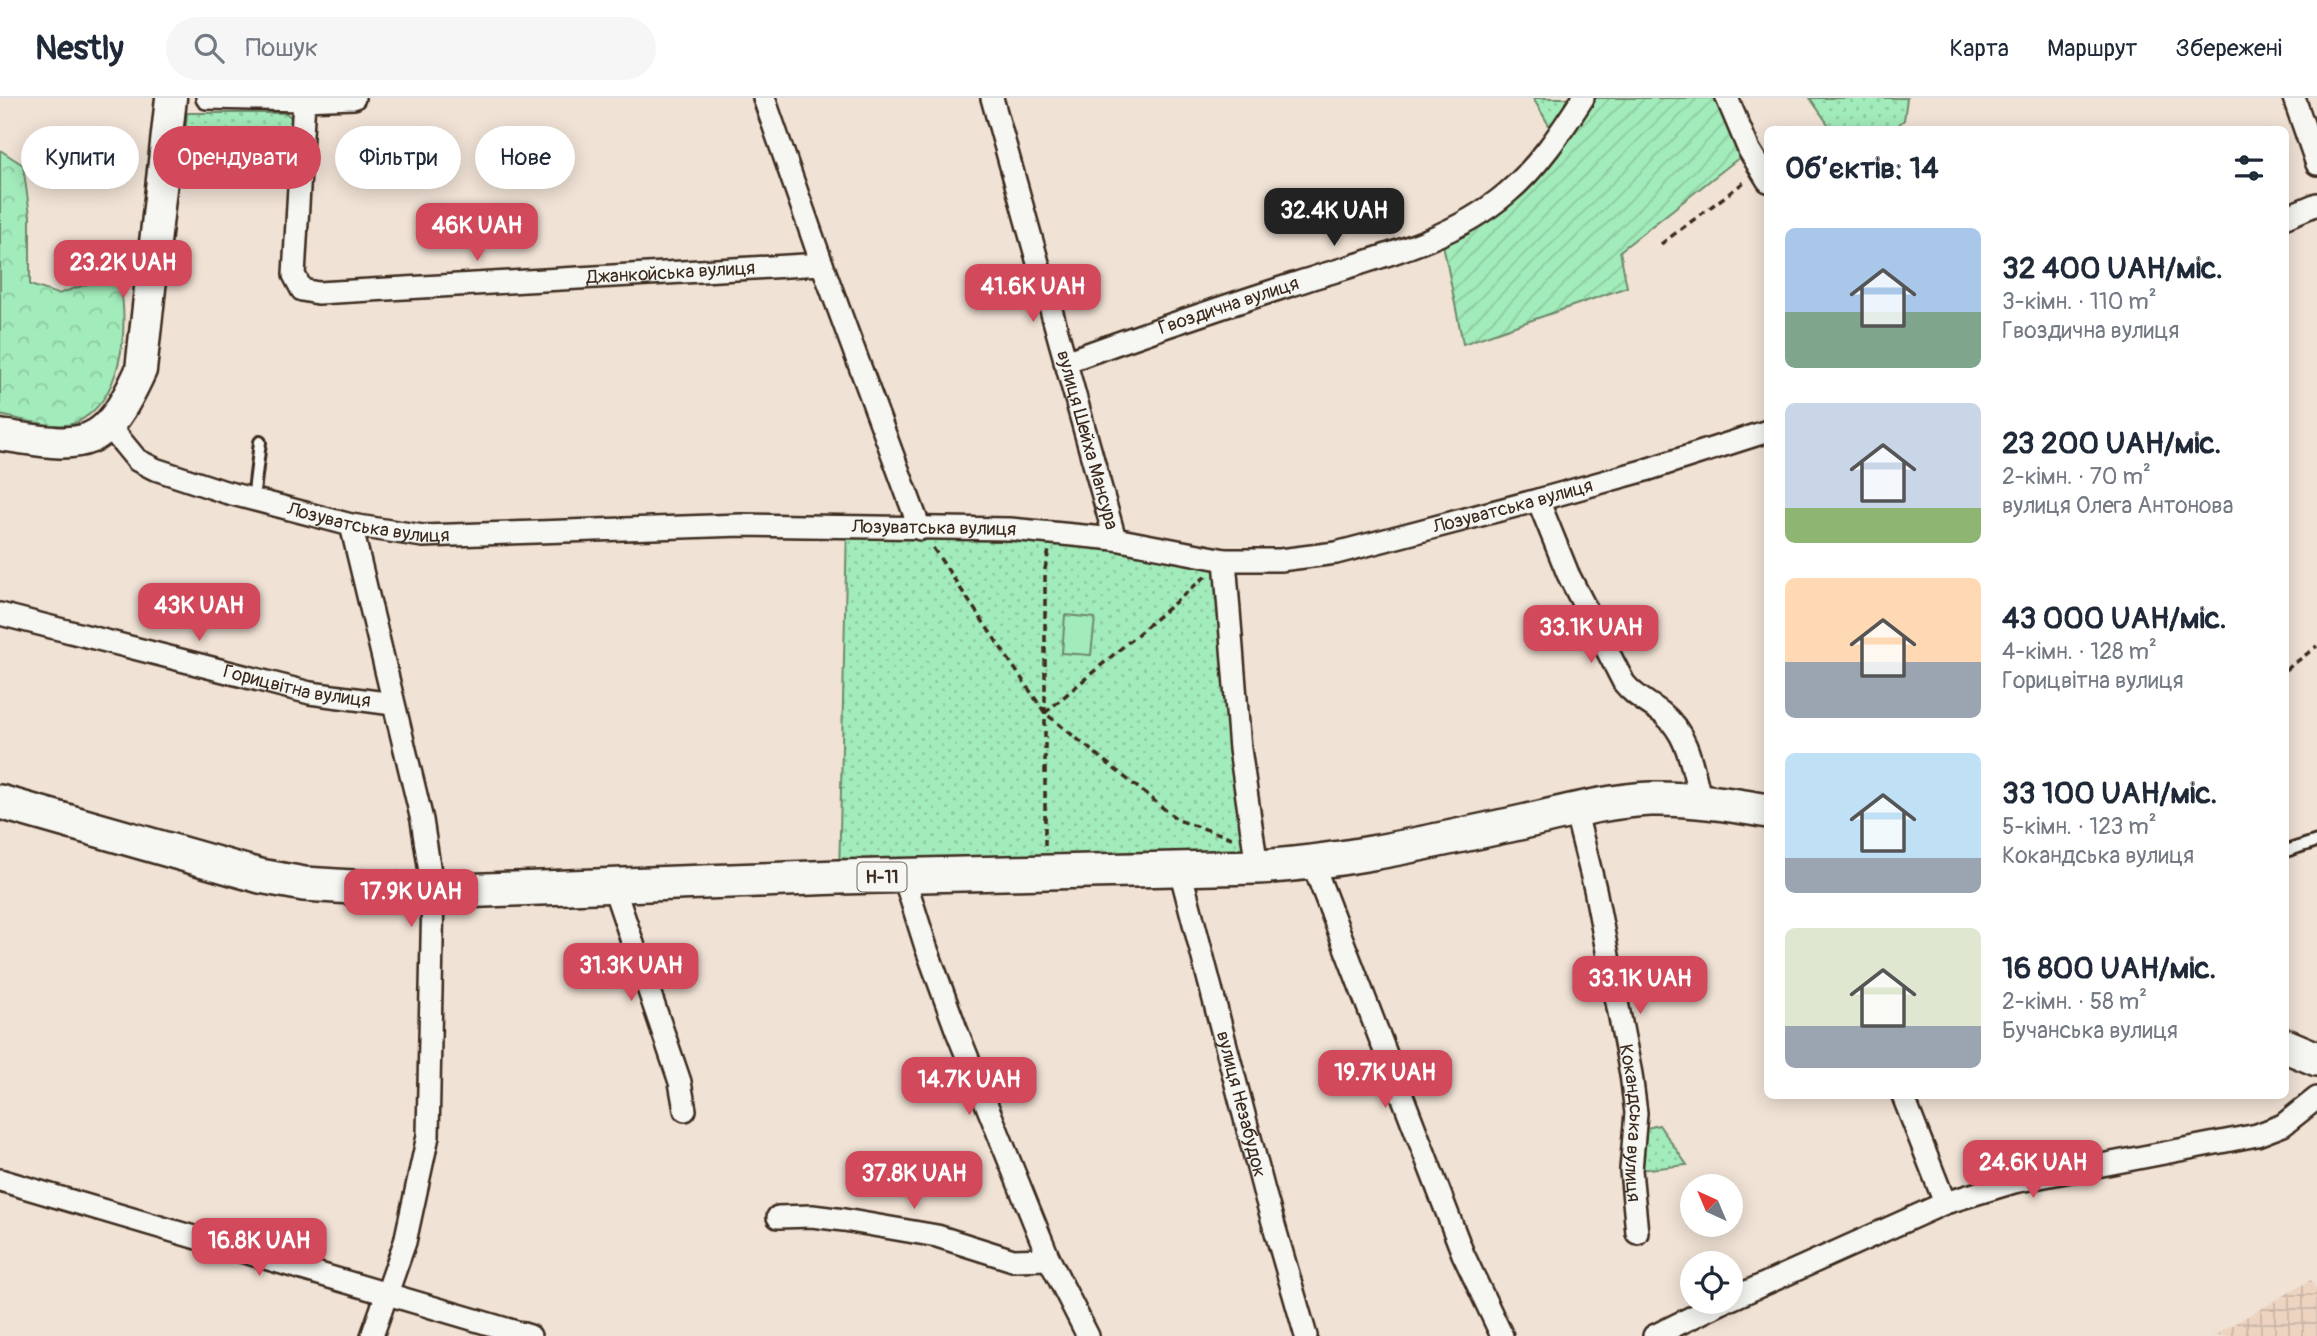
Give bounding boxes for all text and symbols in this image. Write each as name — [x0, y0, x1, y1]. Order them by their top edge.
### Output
search box — [166, 17, 656, 80]
text: Nestly — [35, 28, 124, 69]
icon: search — [190, 29, 228, 67]
text: Пошук — [246, 32, 318, 64]
text: Карта — [1950, 34, 2009, 63]
text: Маршрут — [2047, 34, 2137, 63]
text: Збережені — [2175, 34, 2282, 63]
chip: Купити — [21, 126, 139, 189]
chip: Орендувати — [153, 126, 321, 189]
chip: Фільтри — [335, 126, 461, 189]
chip: Нове — [475, 126, 575, 189]
icon: filters — [2230, 149, 2268, 187]
text: Об’єктів: 14 — [1785, 150, 1939, 187]
pin: 32.4K UAH — [1254, 188, 1414, 248]
text: 32.4K UAH — [1280, 196, 1388, 225]
pin: 46K UAH — [412, 204, 542, 263]
text: 46K UAH — [432, 211, 522, 240]
pin: 23.2K UAH — [43, 240, 203, 300]
text: 23.2K UAH — [70, 248, 176, 277]
text: 32 400 UAH/міс. — [2002, 250, 2223, 287]
street label: Джанкойська вулиця — [585, 256, 756, 290]
icon: home — [1841, 256, 1925, 340]
pin: 41.6K UAH — [953, 264, 1113, 324]
street label: Гвоздична вулиця — [1155, 271, 1302, 340]
text: 41.6K UAH — [981, 272, 1085, 301]
text: 3-кімн. · 110 m² — [2002, 287, 2157, 316]
text: Гвоздична вулиця — [2002, 316, 2179, 345]
street label: вулиця Шейха Мансура — [1051, 348, 1124, 532]
text: 23 200 UAH/міс. — [2002, 425, 2221, 462]
icon: home — [1841, 431, 1925, 515]
text: 2-кімн. · 70 m² — [2002, 462, 2151, 491]
street label: Лозуватська вулиця — [1429, 473, 1596, 539]
text: вулиця Олега Антонова — [2002, 491, 2233, 520]
street label: Лозуватська вулиця — [284, 497, 450, 548]
street label: Лозуватська вулиця — [850, 515, 1017, 542]
pin: 43K UAH — [134, 584, 264, 643]
text: 43K UAH — [154, 591, 244, 620]
text: 43 000 UAH/міс. — [2002, 600, 2227, 637]
pin: 33.1K UAH — [1511, 606, 1671, 665]
icon: home — [1841, 606, 1925, 690]
text: 33.1K UAH — [1539, 613, 1643, 642]
text: 4-кімн. · 128 m² — [2002, 637, 2157, 666]
street label: Горицвітна вулиця — [221, 659, 372, 713]
text: Горицвітна вулиця — [2002, 666, 2184, 695]
text: 33 100 UAH/міс. — [2002, 775, 2217, 812]
icon: home — [1841, 781, 1925, 865]
text: 5-кімн. · 123 m² — [2002, 812, 2157, 841]
text: Кокандська вулиця — [2002, 841, 2194, 870]
road number: Н-11 — [858, 862, 906, 892]
pin: 17.9K UAH — [331, 870, 491, 929]
text: 17.9K UAH — [360, 877, 462, 906]
pin: 31.3K UAH — [551, 944, 711, 1003]
text: 16 800 UAH/міс. — [2002, 950, 2216, 987]
text: 31.3K UAH — [579, 951, 683, 980]
pin: 33.1K UAH — [1560, 956, 1720, 1016]
icon: home — [1841, 956, 1925, 1040]
text: 33.1K UAH — [1588, 964, 1692, 993]
text: 2-кімн. · 58 m² — [2002, 987, 2147, 1016]
text: Бучанська вулиця — [2002, 1016, 2178, 1045]
street label: вулиця Незабудок — [1211, 1028, 1272, 1180]
street label: Кокандська вулиця — [1613, 1042, 1648, 1203]
pin: 19.7K UAH — [1305, 1051, 1465, 1110]
pin: 14.7K UAH — [889, 1058, 1049, 1117]
text: 19.7K UAH — [1334, 1058, 1436, 1087]
text: 14.7K UAH — [917, 1065, 1021, 1094]
pin: 24.6K UAH — [1953, 1140, 2113, 1200]
text: 24.6K UAH — [1979, 1148, 2087, 1177]
pin: 37.8K UAH — [834, 1152, 994, 1211]
text: 37.8K UAH — [861, 1159, 967, 1188]
north arrow — [1680, 1174, 1743, 1237]
map controls — [1680, 1174, 1743, 1314]
pin: 16.8K UAH — [179, 1218, 339, 1278]
text: 16.8K UAH — [208, 1226, 310, 1255]
button: locate — [1680, 1251, 1743, 1314]

